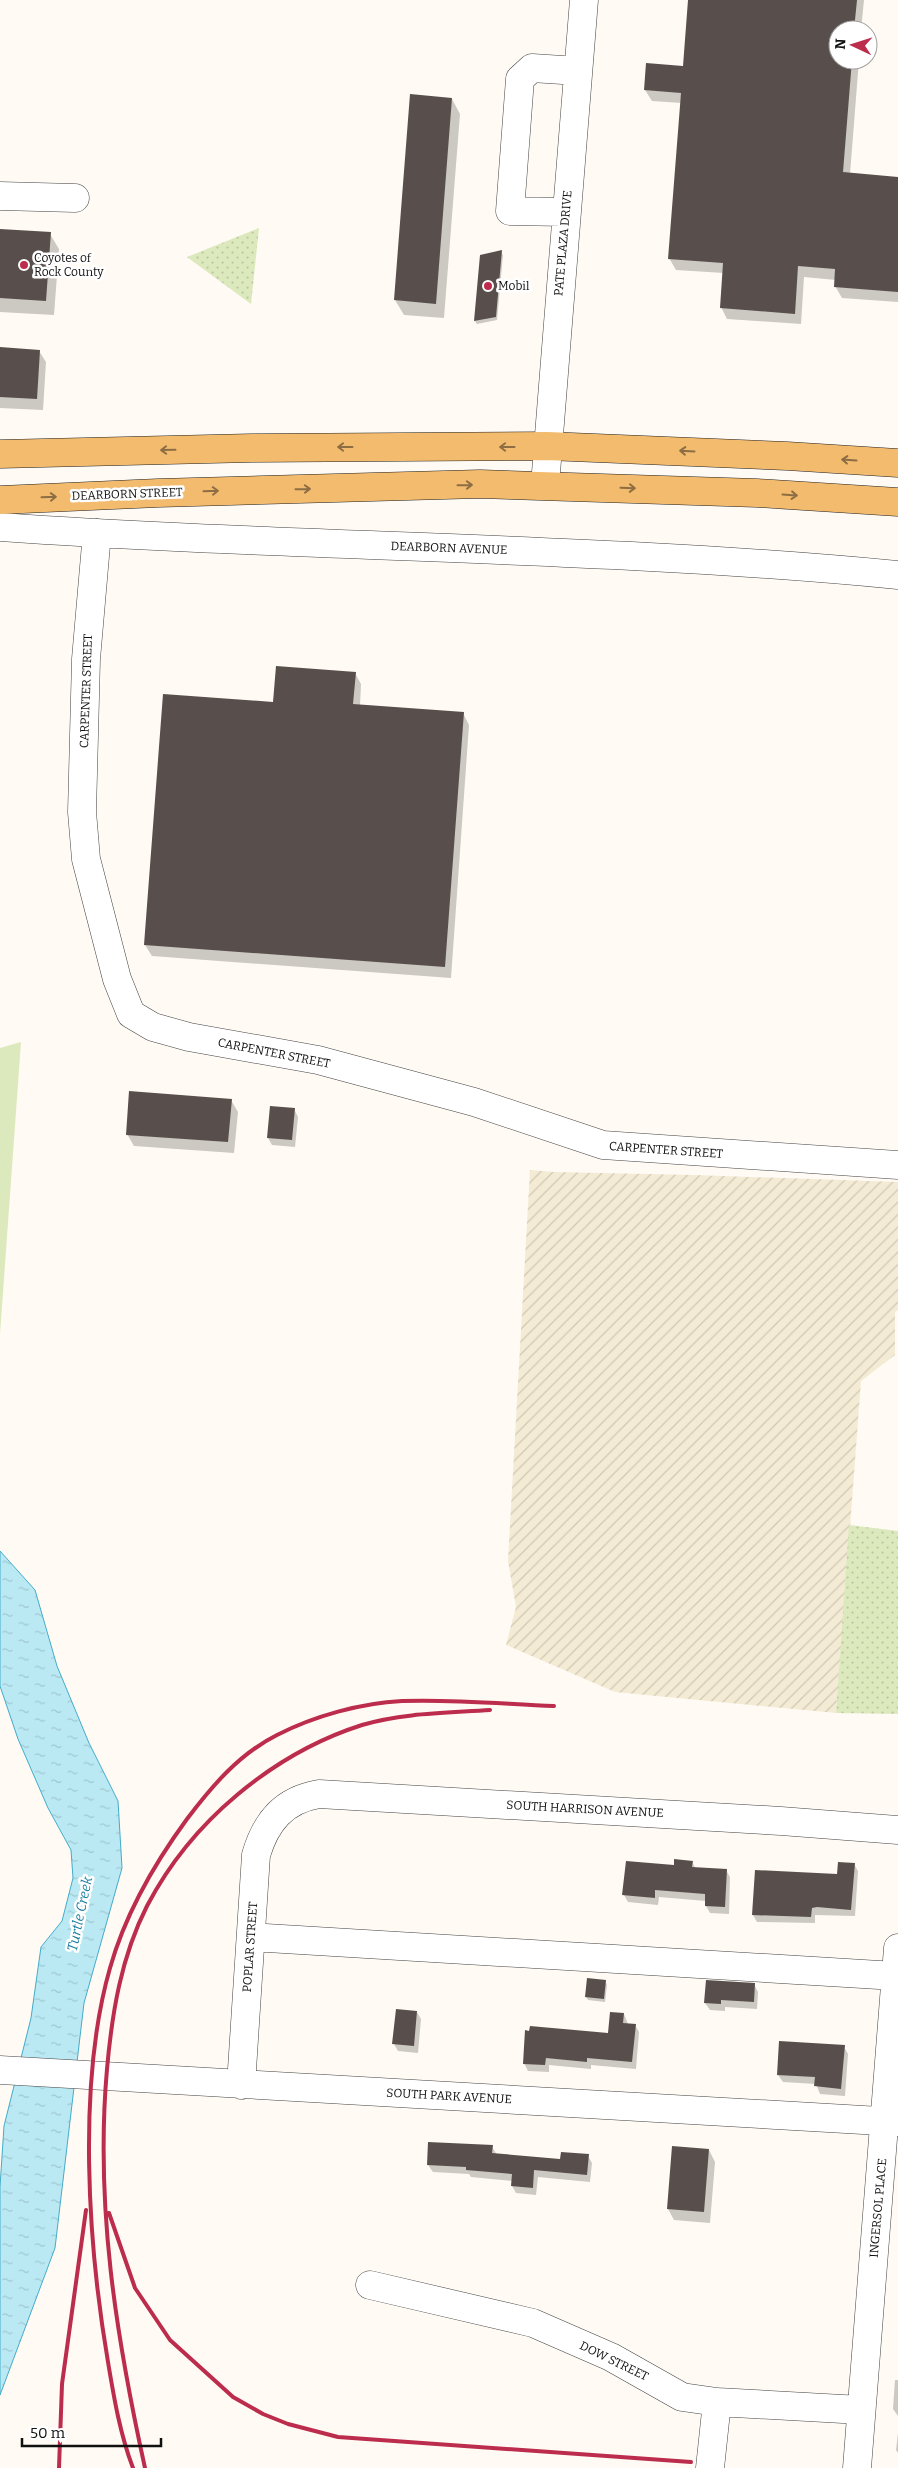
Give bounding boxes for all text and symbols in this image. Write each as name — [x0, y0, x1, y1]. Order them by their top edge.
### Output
north arrow — [828, 20, 878, 70]
text: N — [832, 38, 849, 50]
street label: PATE PLAZA DRIVE — [551, 189, 575, 297]
place label: Coyotes of Rock County — [34, 251, 104, 279]
marker: Coyotes of Rock County — [18, 259, 30, 271]
place label: Mobil — [498, 279, 530, 293]
marker: Mobil — [482, 280, 494, 292]
one-way arrow — [337, 442, 353, 452]
one-way arrow — [499, 442, 516, 452]
one-way arrow — [160, 445, 176, 454]
one-way arrow — [679, 446, 696, 456]
one-way arrow — [842, 455, 858, 464]
one-way arrow — [457, 480, 473, 489]
one-way arrow — [294, 484, 310, 493]
one-way arrow — [619, 484, 635, 493]
street label: DEARBORN STREET — [71, 485, 183, 503]
one-way arrow — [202, 486, 219, 496]
one-way arrow — [782, 490, 798, 499]
one-way arrow — [40, 493, 56, 502]
street label: DEARBORN AVENUE — [390, 539, 508, 557]
street label: CARPENTER STREET — [77, 634, 95, 748]
street label: CARPENTER STREET — [217, 1035, 331, 1071]
street label: CARPENTER STREET — [609, 1139, 723, 1161]
street label: SOUTH HARRISON AVENUE — [506, 1798, 664, 1820]
water label: Turtle Creek — [64, 1875, 96, 1953]
street label: POPLAR STREET — [240, 1901, 260, 1993]
street label: SOUTH PARK AVENUE — [386, 2086, 512, 2106]
street label: INGERSOL PLACE — [867, 2158, 889, 2258]
street label: DOW STREET — [577, 2338, 651, 2384]
scale bar — [22, 2416, 161, 2448]
text: 50 m — [30, 2424, 66, 2442]

